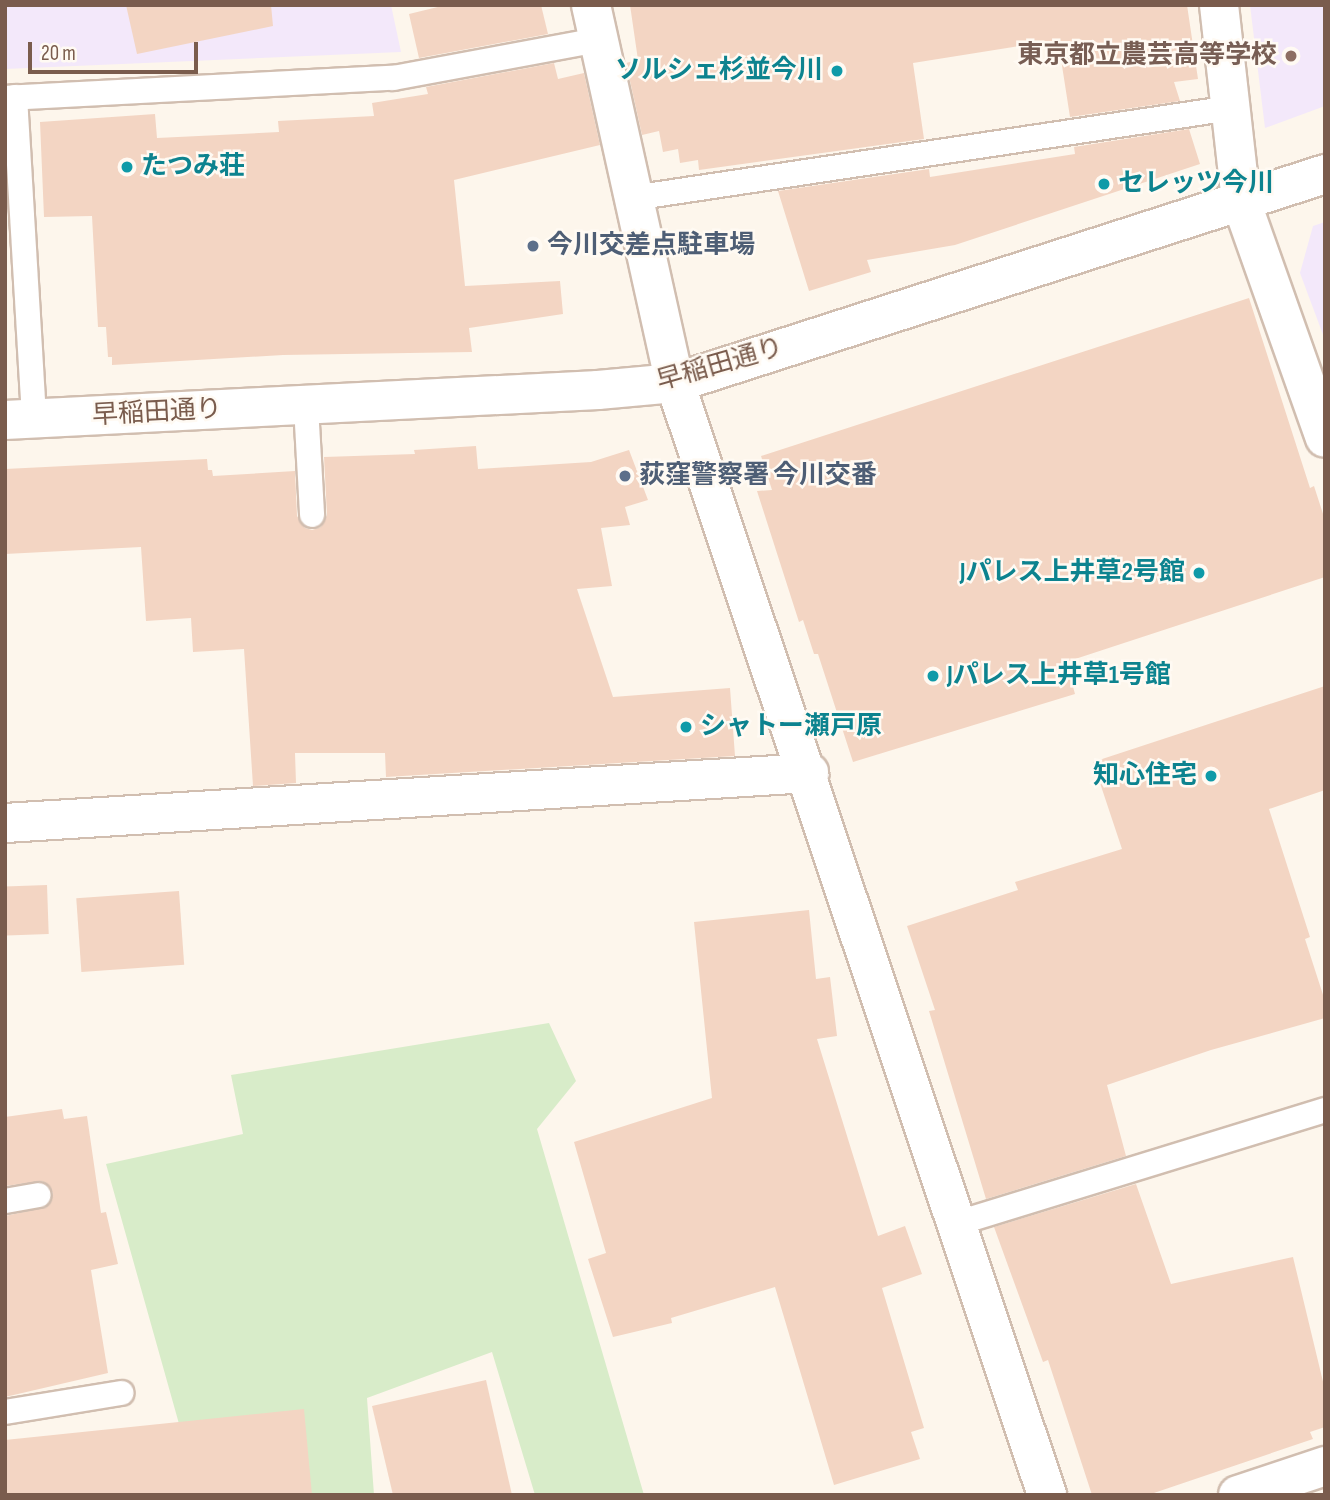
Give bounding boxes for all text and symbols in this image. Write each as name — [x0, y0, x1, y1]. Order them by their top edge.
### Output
scale bar — [32, 28, 201, 72]
place label: 東京都立農芸高等学校 — [1017, 40, 1277, 72]
text: 20 m — [41, 41, 76, 66]
marker: 東京都立農芸高等学校 — [1283, 48, 1299, 64]
place label: ソルシェ杉並今川 — [615, 55, 823, 87]
marker: ソルシェ杉並今川 — [829, 63, 845, 79]
place label: たつみ荘 — [141, 151, 245, 183]
marker: たつみ荘 — [119, 159, 135, 175]
place label: セレッツ今川 — [1118, 168, 1274, 200]
marker: セレッツ今川 — [1096, 176, 1112, 192]
place label: 今川交差点駐車場 — [547, 230, 755, 262]
marker: 今川交差点駐車場 — [525, 238, 541, 254]
street label: 早稲田通り — [653, 332, 787, 398]
street label: 早稲田通り — [91, 394, 223, 432]
place label: 荻窪警察署 今川交番 — [639, 460, 877, 492]
marker: 荻窪警察署 今川交番 — [617, 468, 633, 484]
place label: Jパレス上井草2号館 — [960, 557, 1185, 589]
marker: Jパレス上井草2号館 — [1191, 565, 1207, 581]
place label: Jパレス上井草1号館 — [947, 660, 1171, 692]
marker: Jパレス上井草1号館 — [925, 668, 941, 684]
place label: シャトー瀬戸原 — [700, 711, 882, 743]
marker: シャトー瀬戸原 — [678, 719, 694, 735]
place label: 知心住宅 — [1093, 760, 1197, 792]
marker: 知心住宅 — [1203, 768, 1219, 784]

